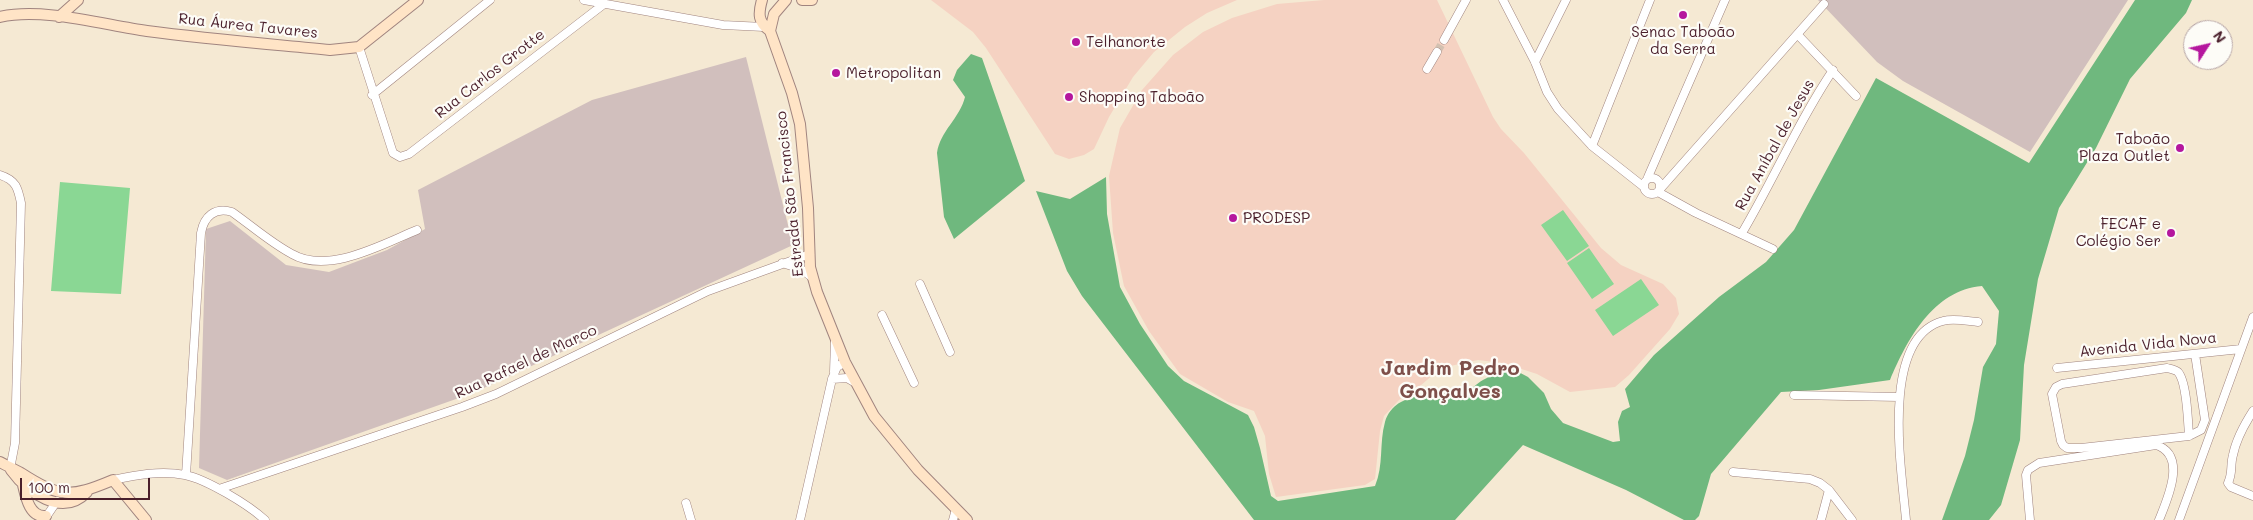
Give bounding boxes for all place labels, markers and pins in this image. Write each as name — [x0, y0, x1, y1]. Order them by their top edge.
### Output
marker: Senac Taboão da Serra — [1677, 9, 1689, 21]
place label: Senac Taboão da Serra — [1631, 23, 1735, 58]
place label: Telhanorte — [1086, 33, 1166, 51]
marker: Telhanorte — [1070, 36, 1082, 48]
place label: Metropolitan — [846, 64, 941, 82]
marker: Metropolitan — [830, 67, 842, 79]
place label: Shopping Taboão — [1079, 88, 1204, 106]
marker: Shopping Taboão — [1063, 91, 1075, 103]
place label: Taboão Plaza Outlet — [2079, 130, 2170, 165]
marker: Taboão Plaza Outlet — [2174, 142, 2186, 154]
place label: PRODESP — [1243, 209, 1310, 227]
marker: PRODESP — [1227, 212, 1239, 224]
place label: FECAF e Colégio Ser — [2076, 215, 2161, 250]
marker: FECAF e Colégio Ser — [2165, 227, 2177, 239]

